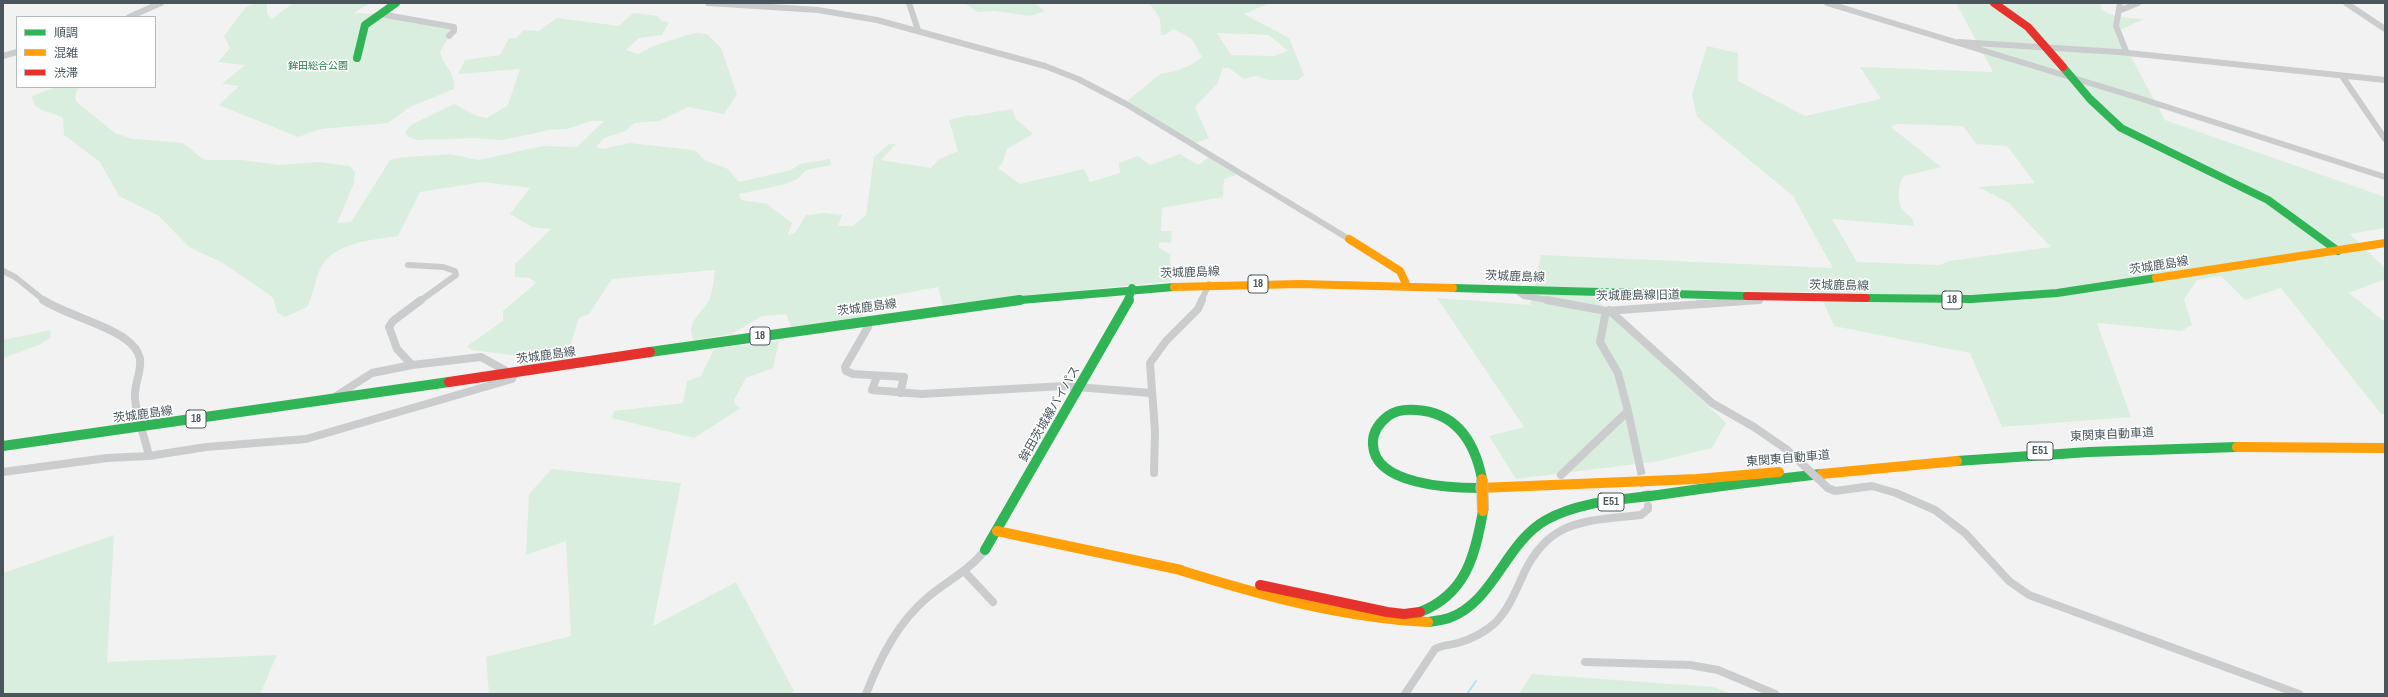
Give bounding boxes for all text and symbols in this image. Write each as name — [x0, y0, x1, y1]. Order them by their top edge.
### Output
legend — [16, 16, 156, 88]
text: 順調 — [54, 25, 78, 41]
text: 混雑 — [54, 45, 78, 61]
park label: 鉾田総合公園 — [288, 60, 348, 72]
text: 渋滞 — [54, 65, 78, 81]
street label: 茨城鹿島線 — [2128, 254, 2190, 278]
street label: 茨城鹿島線 — [1160, 265, 1220, 281]
street label: 茨城鹿島線 — [1485, 269, 1545, 285]
road number: 18 — [1248, 275, 1268, 293]
street label: 茨城鹿島線 — [1809, 278, 1869, 294]
street label: 茨城鹿島線旧道 — [1596, 288, 1680, 304]
road number: 18 — [1942, 291, 1962, 309]
street label: 茨城鹿島線 — [836, 297, 898, 319]
road number: 18 — [750, 327, 770, 345]
street label: 茨城鹿島線 — [515, 345, 577, 367]
street label: 鉾田茨城線バイパス — [1017, 364, 1083, 464]
street label: 茨城鹿島線 — [112, 404, 174, 426]
road number: 18 — [186, 410, 206, 428]
street label: 東関東自動車道 — [2070, 426, 2154, 444]
road number: E51 — [2027, 442, 2053, 460]
street label: 東関東自動車道 — [1746, 448, 1830, 470]
road number: E51 — [1598, 493, 1624, 511]

